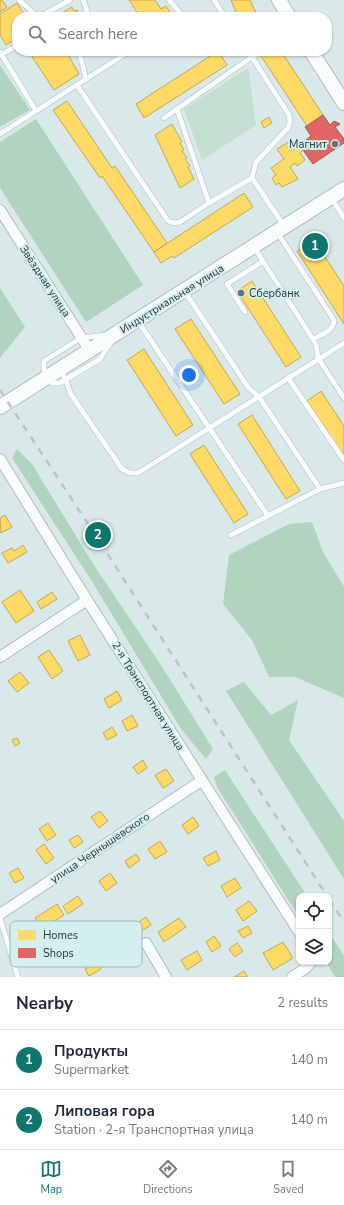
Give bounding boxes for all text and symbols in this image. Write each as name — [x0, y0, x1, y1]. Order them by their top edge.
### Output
search box — [12, 12, 332, 56]
icon: search — [26, 23, 48, 45]
text: Search here — [58, 24, 138, 44]
place label: Магнит — [289, 137, 327, 152]
marker: Магнит — [330, 139, 340, 149]
pin: 1 — [302, 231, 328, 261]
street label: Звёздная улица — [16, 242, 74, 320]
street label: Индустриальная улица — [117, 261, 227, 337]
place label: Сбербанк — [249, 286, 300, 301]
marker: Сбербанк — [236, 288, 246, 298]
your location — [179, 365, 199, 385]
pin: 2 — [85, 520, 111, 550]
street label: 2-я Транспортная улица — [108, 639, 188, 753]
street label: улица Чернышевского — [47, 809, 153, 887]
map controls — [296, 893, 332, 965]
button: locate — [296, 893, 332, 929]
legend — [10, 921, 142, 967]
text: Homes — [43, 928, 78, 943]
button: layers — [296, 929, 332, 965]
text: Shops — [43, 946, 74, 961]
text: Nearby — [16, 992, 73, 1015]
text: 2 results — [277, 994, 328, 1012]
text: Продукты — [54, 1041, 128, 1061]
text: 1 — [25, 1051, 33, 1069]
text: 140 m — [290, 1051, 328, 1069]
text: Supermarket — [54, 1061, 129, 1079]
text: Липовая гора — [54, 1101, 155, 1121]
text: 2 — [25, 1111, 33, 1129]
text: 140 m — [290, 1111, 328, 1129]
text: Station · 2-я Транспортная улица — [54, 1121, 254, 1139]
tab: Map — [40, 1158, 62, 1197]
tab: Directions — [143, 1158, 193, 1197]
tab: Saved — [273, 1158, 304, 1197]

